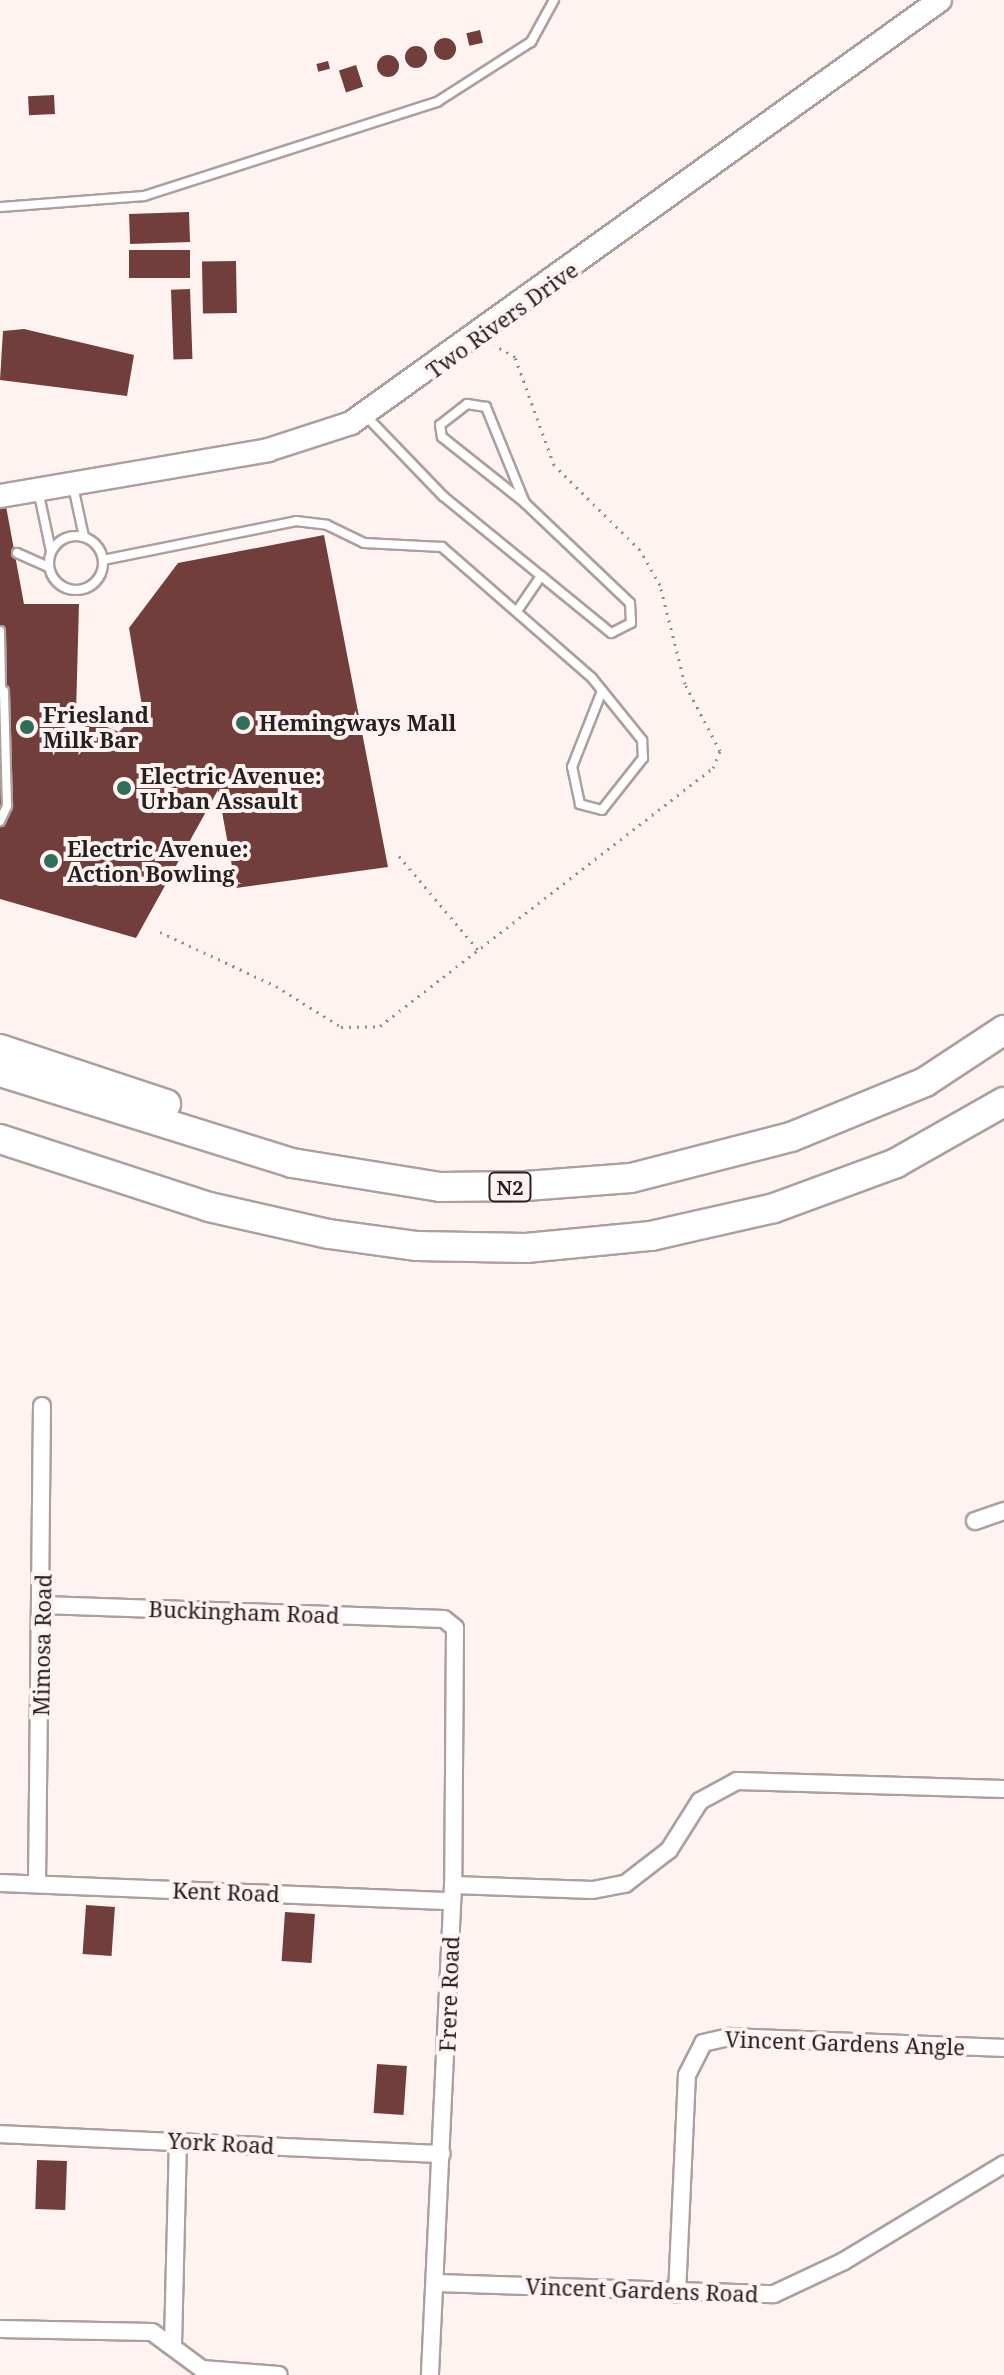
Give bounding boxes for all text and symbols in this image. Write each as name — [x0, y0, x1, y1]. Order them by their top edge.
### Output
street label: Two Rivers Drive — [421, 256, 583, 384]
place label: Friesland Milk Bar — [43, 701, 149, 752]
place label: Hemingways Mall — [259, 710, 456, 736]
marker: Hemingways Mall — [234, 714, 252, 732]
marker: Friesland Milk Bar — [18, 718, 36, 736]
place label: Electric Avenue: Urban Assault — [140, 762, 322, 814]
marker: Electric Avenue: Urban Assault — [115, 779, 133, 797]
place label: Electric Avenue: Action Bowling — [67, 835, 249, 886]
marker: Electric Avenue: Action Bowling — [42, 852, 60, 870]
road number: N2 — [488, 1171, 532, 1203]
street label: Mimosa Road — [28, 1574, 56, 1716]
street label: Buckingham Road — [148, 1595, 340, 1629]
street label: Kent Road — [172, 1877, 280, 1907]
street label: Frere Road — [434, 1936, 464, 2052]
street label: Vincent Gardens Angle — [725, 2026, 965, 2060]
street label: York Road — [167, 2127, 275, 2159]
street label: Vincent Gardens Road — [525, 2273, 759, 2307]

